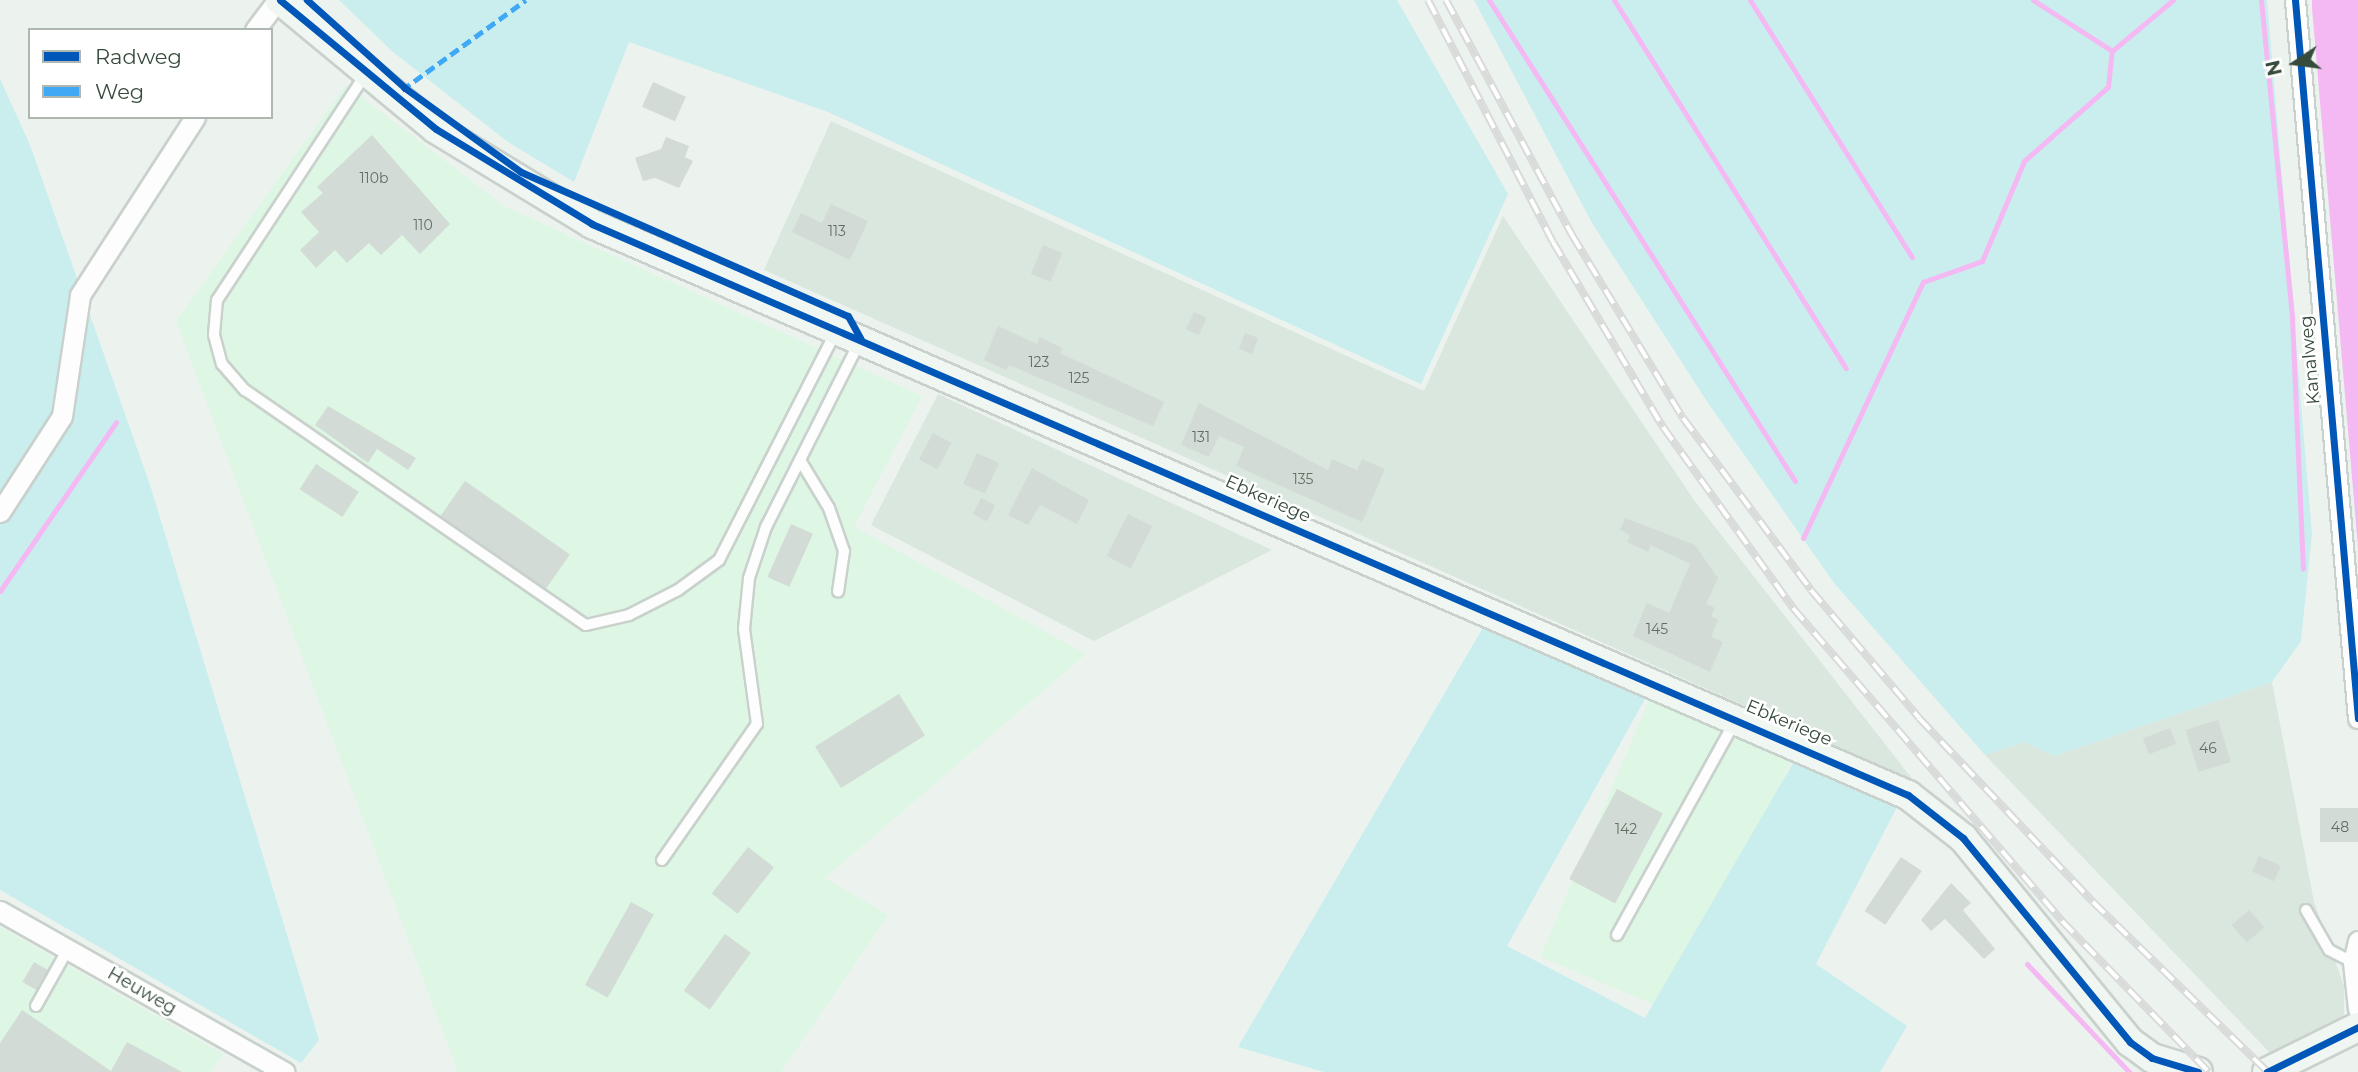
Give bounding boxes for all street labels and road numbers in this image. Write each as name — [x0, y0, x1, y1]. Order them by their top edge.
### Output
street label: Kanalweg — [2295, 314, 2325, 406]
street label: Ebkeriege — [1222, 471, 1314, 527]
street label: Ebkeriege — [1743, 695, 1835, 751]
street label: Heuweg — [104, 963, 180, 1019]

